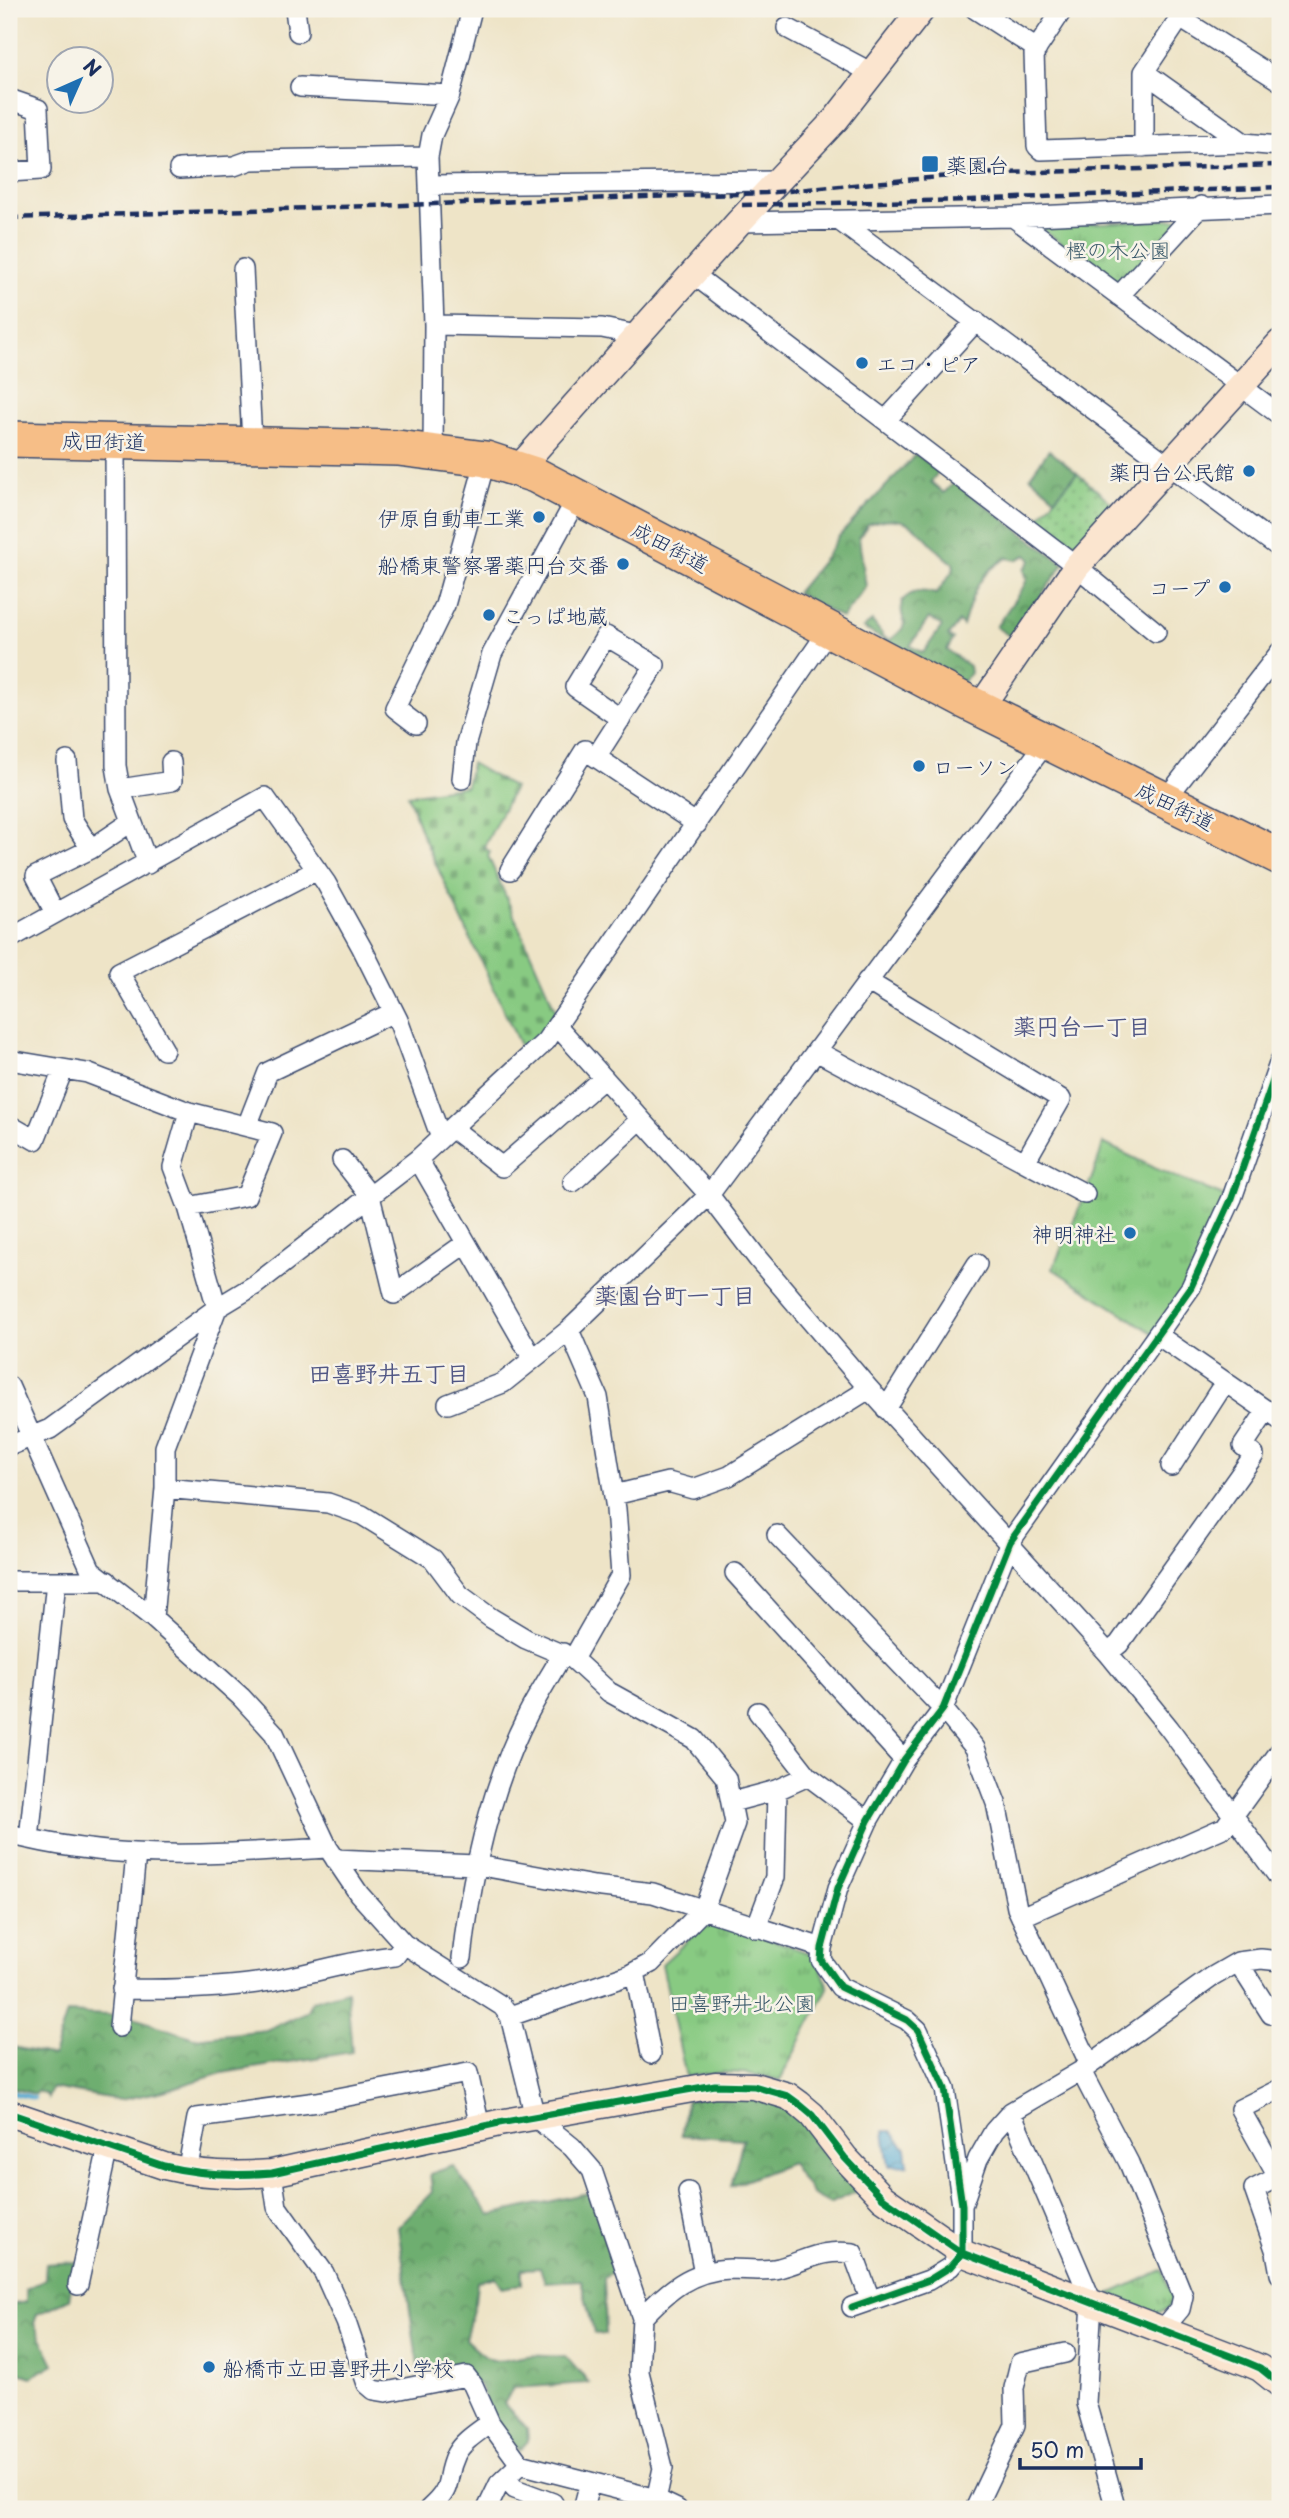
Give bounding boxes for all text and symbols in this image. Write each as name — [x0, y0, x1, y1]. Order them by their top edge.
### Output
north arrow — [46, 46, 116, 116]
text: N — [78, 52, 108, 82]
place label: 薬園台 — [946, 148, 1009, 180]
marker: 薬園台 — [920, 154, 940, 174]
park label: 樫の木公園 — [1066, 233, 1171, 265]
place label: エコ・ピア — [876, 347, 981, 379]
marker: エコ・ピア — [854, 355, 870, 371]
street label: 成田街道 — [62, 423, 146, 457]
place label: 薬円台公民館 — [1109, 455, 1235, 487]
marker: 薬円台公民館 — [1241, 463, 1257, 479]
place label: 伊原自動車工業 — [378, 501, 525, 533]
marker: 伊原自動車工業 — [531, 509, 547, 525]
street label: 成田街道 — [626, 512, 716, 580]
place label: 船橋東警察署薬円台交番 — [378, 548, 609, 580]
marker: 船橋東警察署薬円台交番 — [615, 556, 631, 572]
place label: コープ — [1149, 571, 1211, 603]
marker: コープ — [1217, 579, 1233, 595]
place label: こっぱ地蔵 — [503, 599, 608, 631]
marker: こっぱ地蔵 — [481, 607, 497, 623]
place label: ローソン — [933, 750, 1017, 782]
marker: ローソン — [911, 758, 927, 774]
street label: 成田街道 — [1131, 772, 1221, 838]
district label: 薬円台一丁目 — [1013, 1008, 1151, 1043]
place label: 神明神社 — [1032, 1217, 1116, 1249]
marker: 神明神社 — [1122, 1225, 1138, 1241]
district label: 薬園台町一丁目 — [595, 1277, 756, 1312]
district label: 田喜野井五丁目 — [309, 1355, 470, 1390]
park label: 田喜野井北公園 — [669, 1986, 816, 2018]
place label: 船橋市立田喜野井小学校 — [223, 2351, 454, 2383]
marker: 船橋市立田喜野井小学校 — [201, 2359, 217, 2375]
scale bar — [1020, 2427, 1140, 2471]
text: 50 m — [1030, 2433, 1084, 2465]

